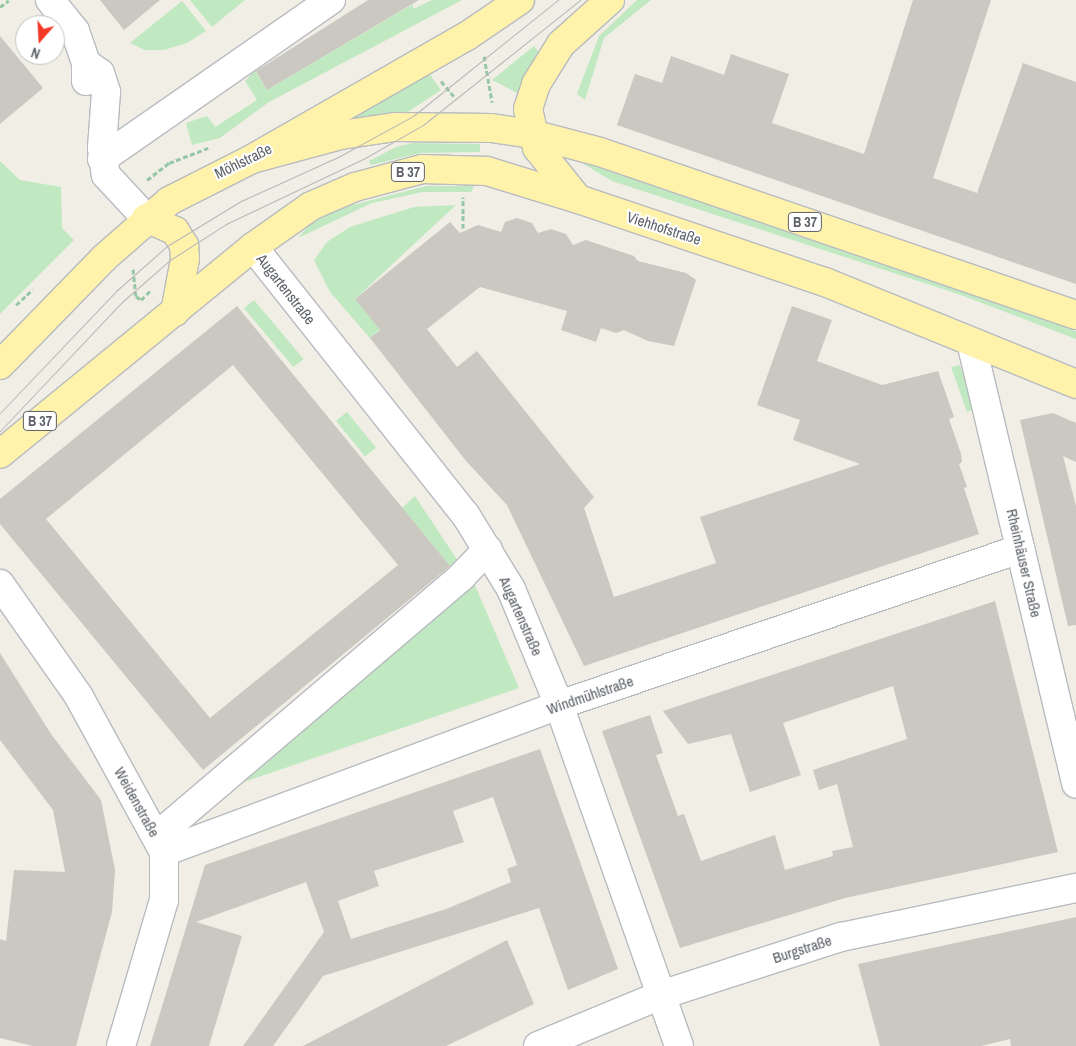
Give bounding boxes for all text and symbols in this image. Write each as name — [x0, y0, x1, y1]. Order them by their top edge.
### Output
north arrow — [15, 15, 65, 65]
text: N — [29, 43, 42, 63]
street label: Möhlstraße — [211, 139, 275, 183]
road number: B 37 — [390, 160, 426, 183]
street label: Viehhofstraße — [625, 208, 703, 248]
road number: B 37 — [788, 210, 822, 233]
street label: Augartenstraße — [253, 250, 319, 328]
road number: B 37 — [22, 410, 58, 432]
street label: Rheinhäuser Straße — [1003, 507, 1045, 619]
street label: Augartenstraße — [496, 574, 546, 658]
street label: Windmühlstraße — [544, 672, 636, 718]
street label: Weidenstraße — [110, 764, 164, 840]
street label: Burgstraße — [770, 931, 834, 967]

